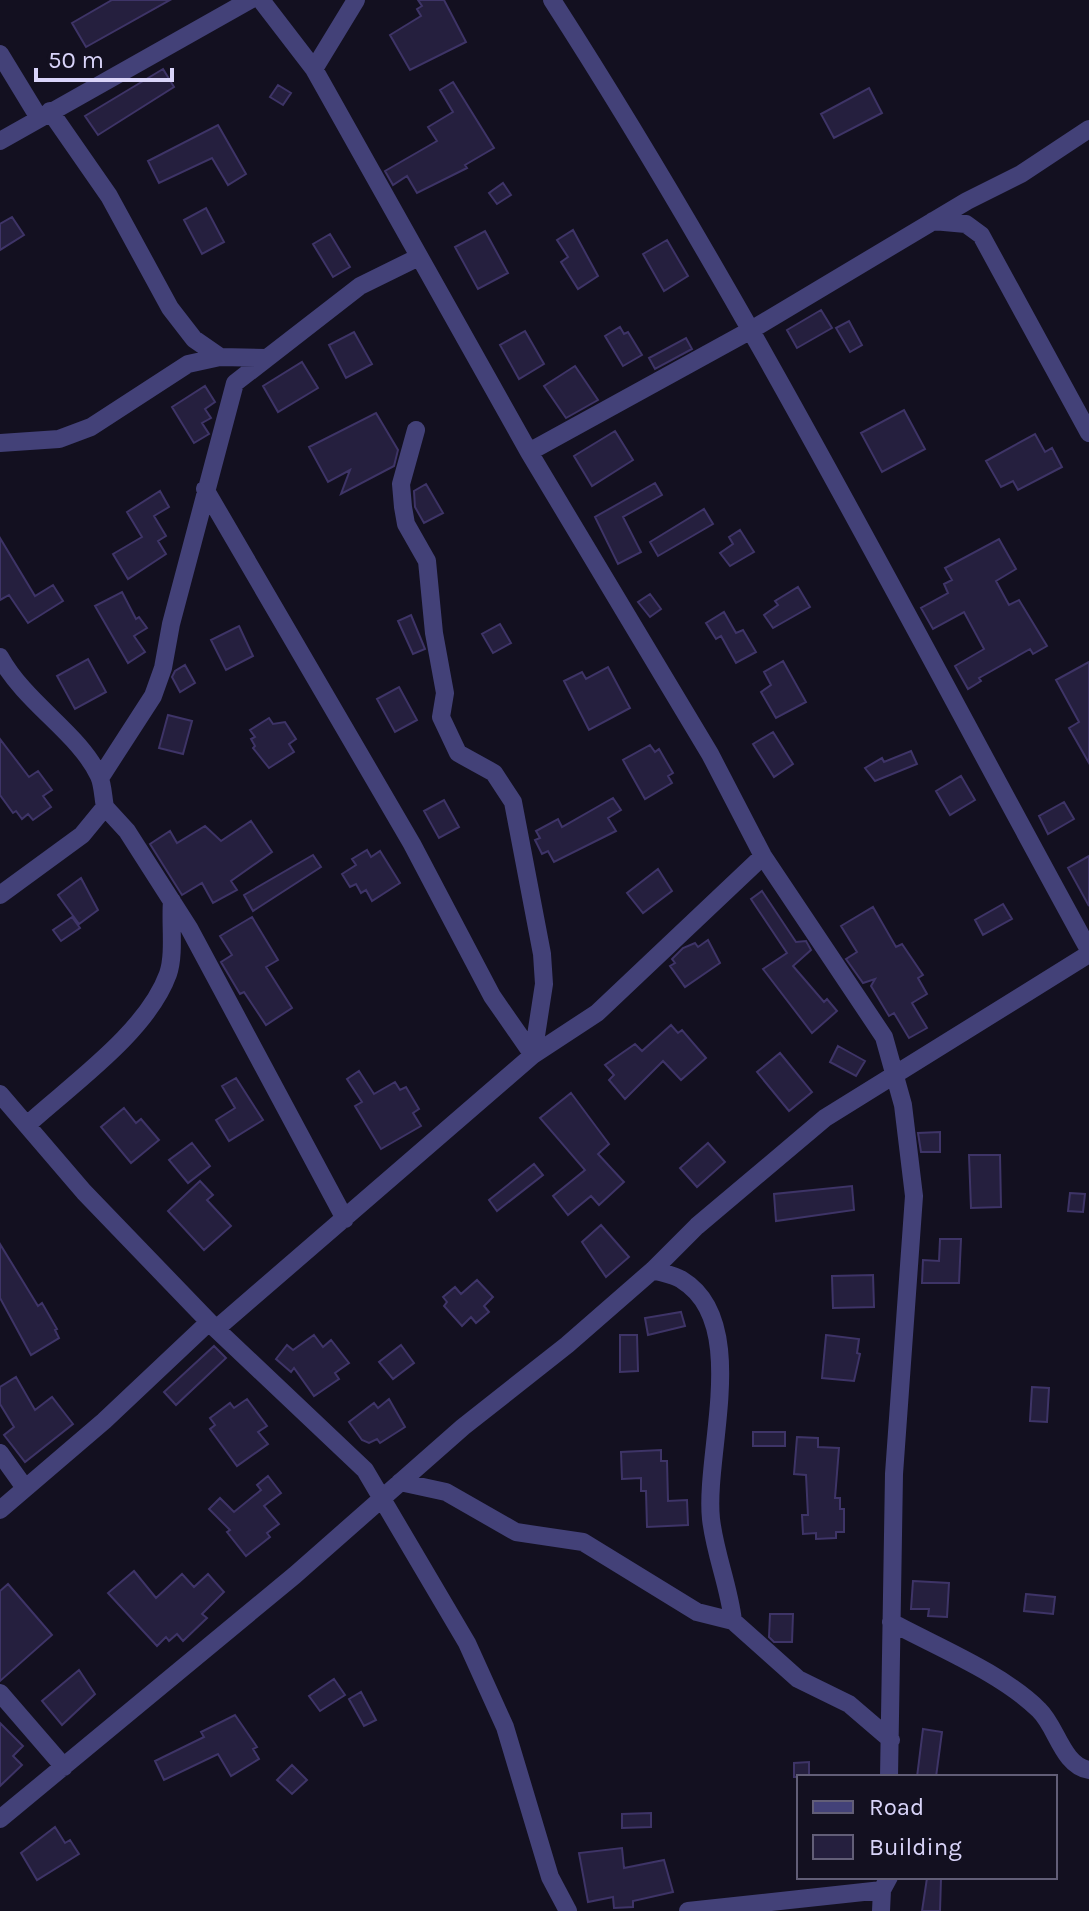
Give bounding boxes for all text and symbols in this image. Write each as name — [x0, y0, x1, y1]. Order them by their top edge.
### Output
scale bar — [36, 32, 172, 82]
text: 50 m — [48, 46, 104, 74]
legend — [797, 1775, 1057, 1879]
text: Road — [869, 1793, 924, 1821]
text: Building — [869, 1833, 962, 1861]

